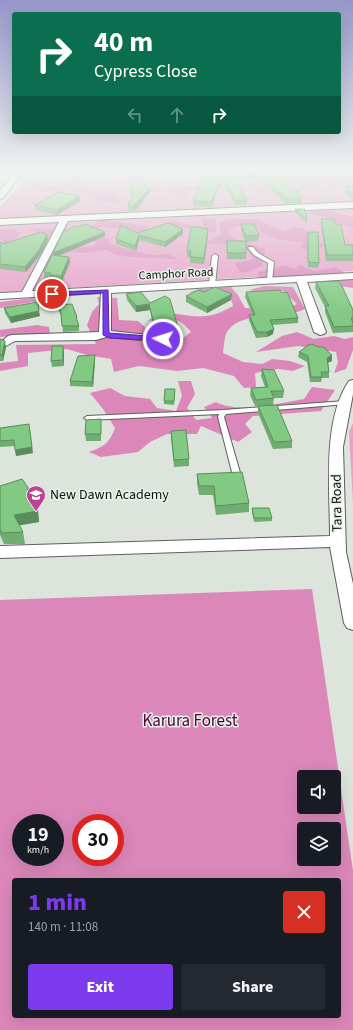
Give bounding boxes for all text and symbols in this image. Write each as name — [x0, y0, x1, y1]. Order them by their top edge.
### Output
text: 40 m — [94, 22, 153, 62]
icon: right — [28, 28, 80, 80]
text: Cypress Close — [94, 59, 197, 84]
icon: left — [124, 104, 146, 126]
icon: ahead — [166, 104, 188, 126]
icon: right — [208, 104, 230, 126]
street label: Camphor Road — [138, 264, 214, 284]
pin — [35, 277, 69, 311]
icon: arrive — [41, 283, 63, 305]
position arrow — [142, 318, 184, 360]
street label: Tara Road — [326, 474, 348, 532]
school or university icon: New Dawn Academy — [25, 484, 47, 512]
place label: New Dawn Academy — [50, 485, 169, 505]
park label: Karura Forest — [142, 709, 238, 733]
map controls — [297, 770, 341, 866]
button: sound — [297, 770, 341, 814]
speed limit sign: 30 — [72, 814, 124, 866]
text: 19 — [27, 821, 49, 849]
button: layers — [297, 822, 341, 866]
text: km/h — [27, 843, 49, 857]
text: 1 min — [28, 885, 87, 920]
button: close — [283, 891, 325, 933]
text: 140 m · 11:08 — [28, 918, 98, 936]
button: Exit — [28, 964, 173, 1010]
button: Share — [181, 964, 325, 1010]

